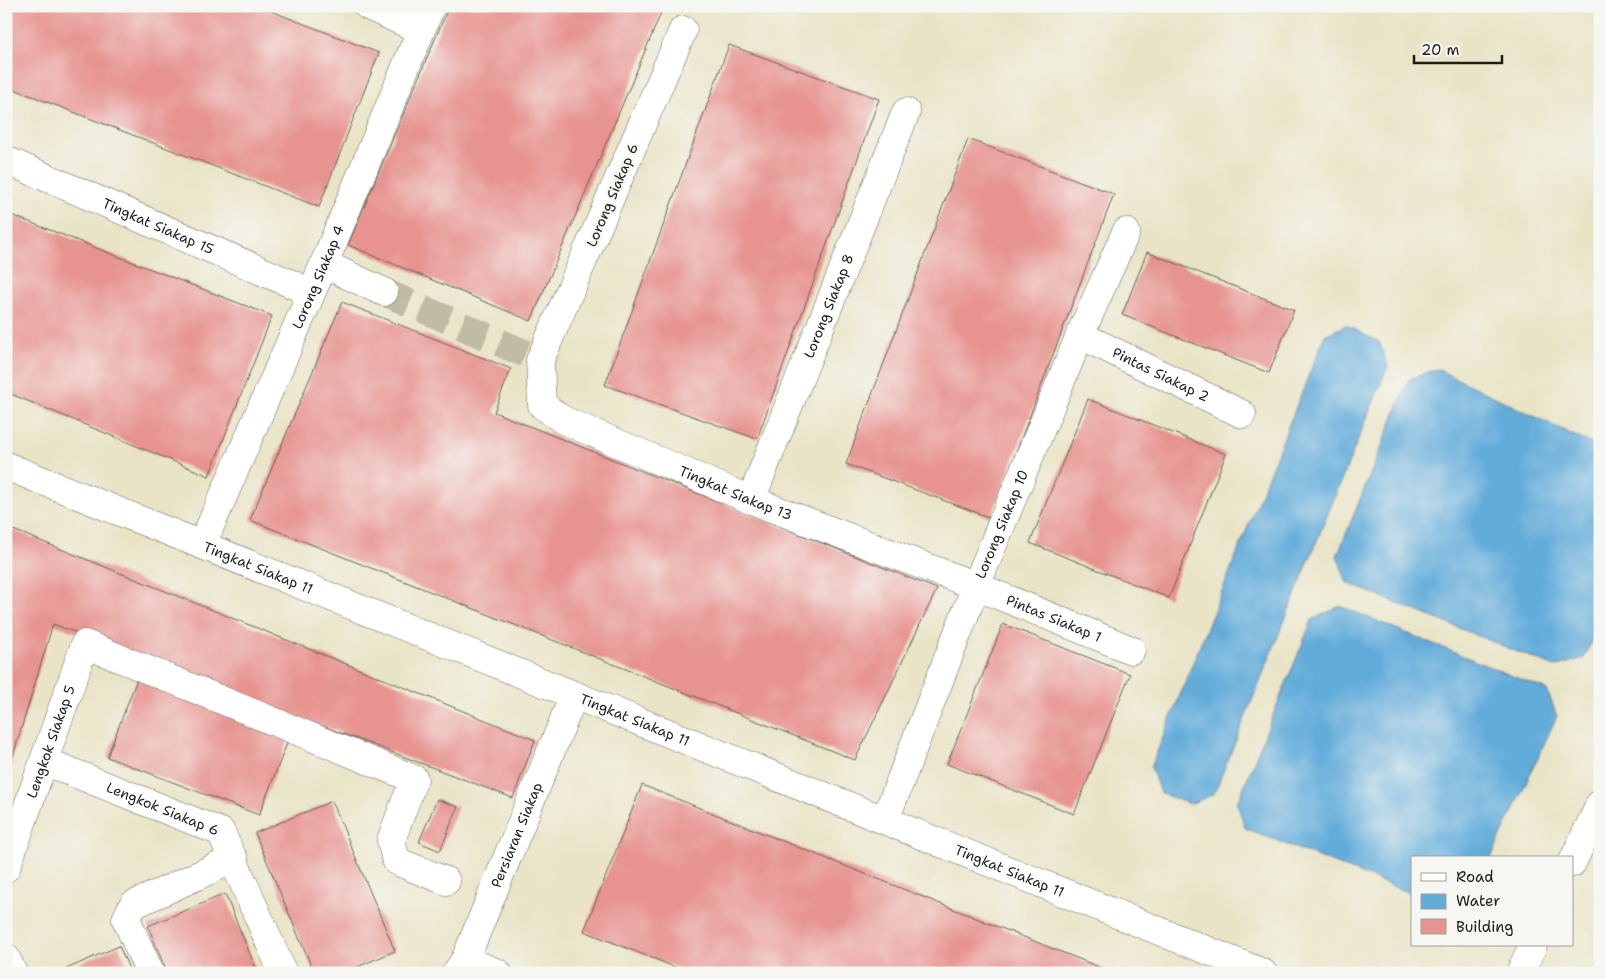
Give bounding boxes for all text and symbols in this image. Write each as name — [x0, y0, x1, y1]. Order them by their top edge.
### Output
scale bar — [1414, 32, 1501, 64]
text: 20 m — [1421, 40, 1460, 60]
street label: Lorong Siakap 6 — [582, 140, 642, 250]
street label: Tingkat Siakap 15 — [100, 194, 217, 258]
street label: Lorong Siakap 4 — [288, 222, 348, 332]
street label: Lorong Siakap 8 — [800, 251, 857, 361]
street label: Pintas Siakap 2 — [1110, 343, 1212, 406]
street label: Tingkat Siakap 13 — [677, 462, 795, 524]
street label: Lorong Siakap 10 — [971, 467, 1032, 581]
street label: Tingkat Siakap 11 — [201, 538, 316, 598]
street label: Pintas Siakap 1 — [1004, 590, 1104, 646]
street label: Lengkok Siakap 5 — [22, 683, 79, 801]
street label: Tingkat Siakap 11 — [577, 689, 692, 750]
street label: Lengkok Siakap 6 — [104, 778, 222, 839]
street label: Persiaran Siakap — [487, 779, 546, 890]
street label: Tingkat Siakap 11 — [952, 841, 1067, 901]
legend — [1411, 856, 1574, 946]
text: Road — [1456, 867, 1494, 887]
text: Water — [1456, 891, 1500, 911]
text: Building — [1456, 917, 1513, 937]

